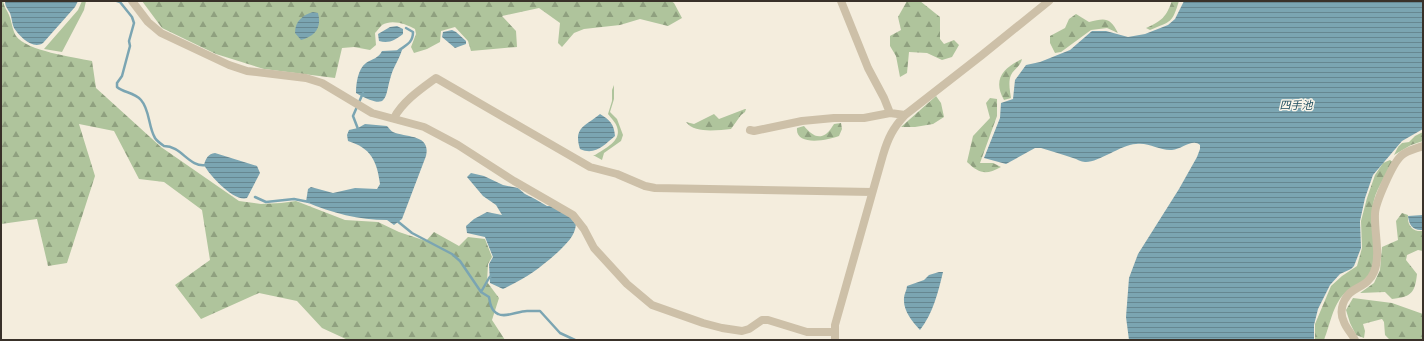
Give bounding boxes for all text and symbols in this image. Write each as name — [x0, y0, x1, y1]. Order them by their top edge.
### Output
water label: 四手池 — [1280, 98, 1313, 113]

